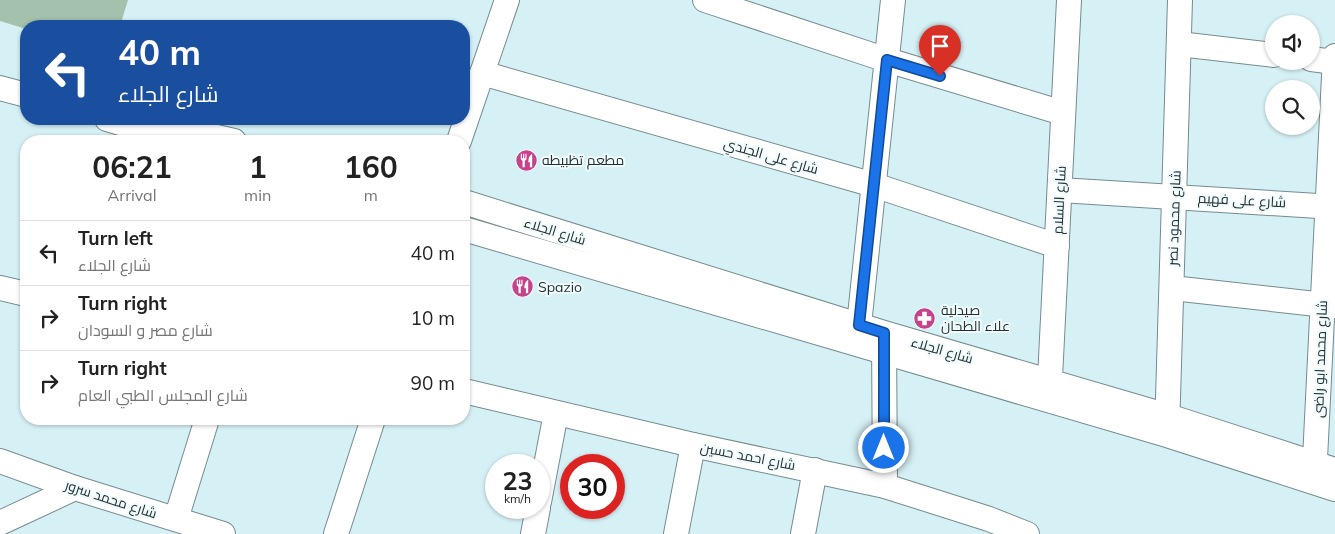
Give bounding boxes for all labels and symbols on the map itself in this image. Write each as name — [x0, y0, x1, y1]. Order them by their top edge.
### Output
pin — [919, 25, 961, 76]
street label: شارع على الجندي — [721, 134, 820, 181]
restaurant icon: مطعم تظبيطه — [514, 148, 538, 172]
place label: مطعم تظبيطه — [542, 151, 624, 170]
street label: شارع السلام — [1048, 165, 1071, 235]
street label: شارع محمود نصر — [1163, 170, 1185, 267]
street label: شارع على فهيم — [1197, 189, 1287, 212]
street label: شارع الجلاء — [522, 213, 588, 249]
restaurant icon: Spazio — [510, 275, 534, 299]
place label: Spazio — [538, 278, 582, 296]
street label: شارع محمد ابو راضى — [1309, 300, 1331, 418]
place label: صيدلية علاء الطحان — [941, 301, 1010, 335]
pharmacy icon: صيدلية علاء الطحان — [913, 306, 937, 330]
street label: شارع الجلاء — [909, 333, 975, 367]
position arrow — [857, 421, 909, 473]
street label: شارع احمد حسين — [699, 438, 797, 474]
speed limit sign: 30 — [560, 454, 625, 519]
street label: شارع محمد سرور — [62, 475, 159, 522]

